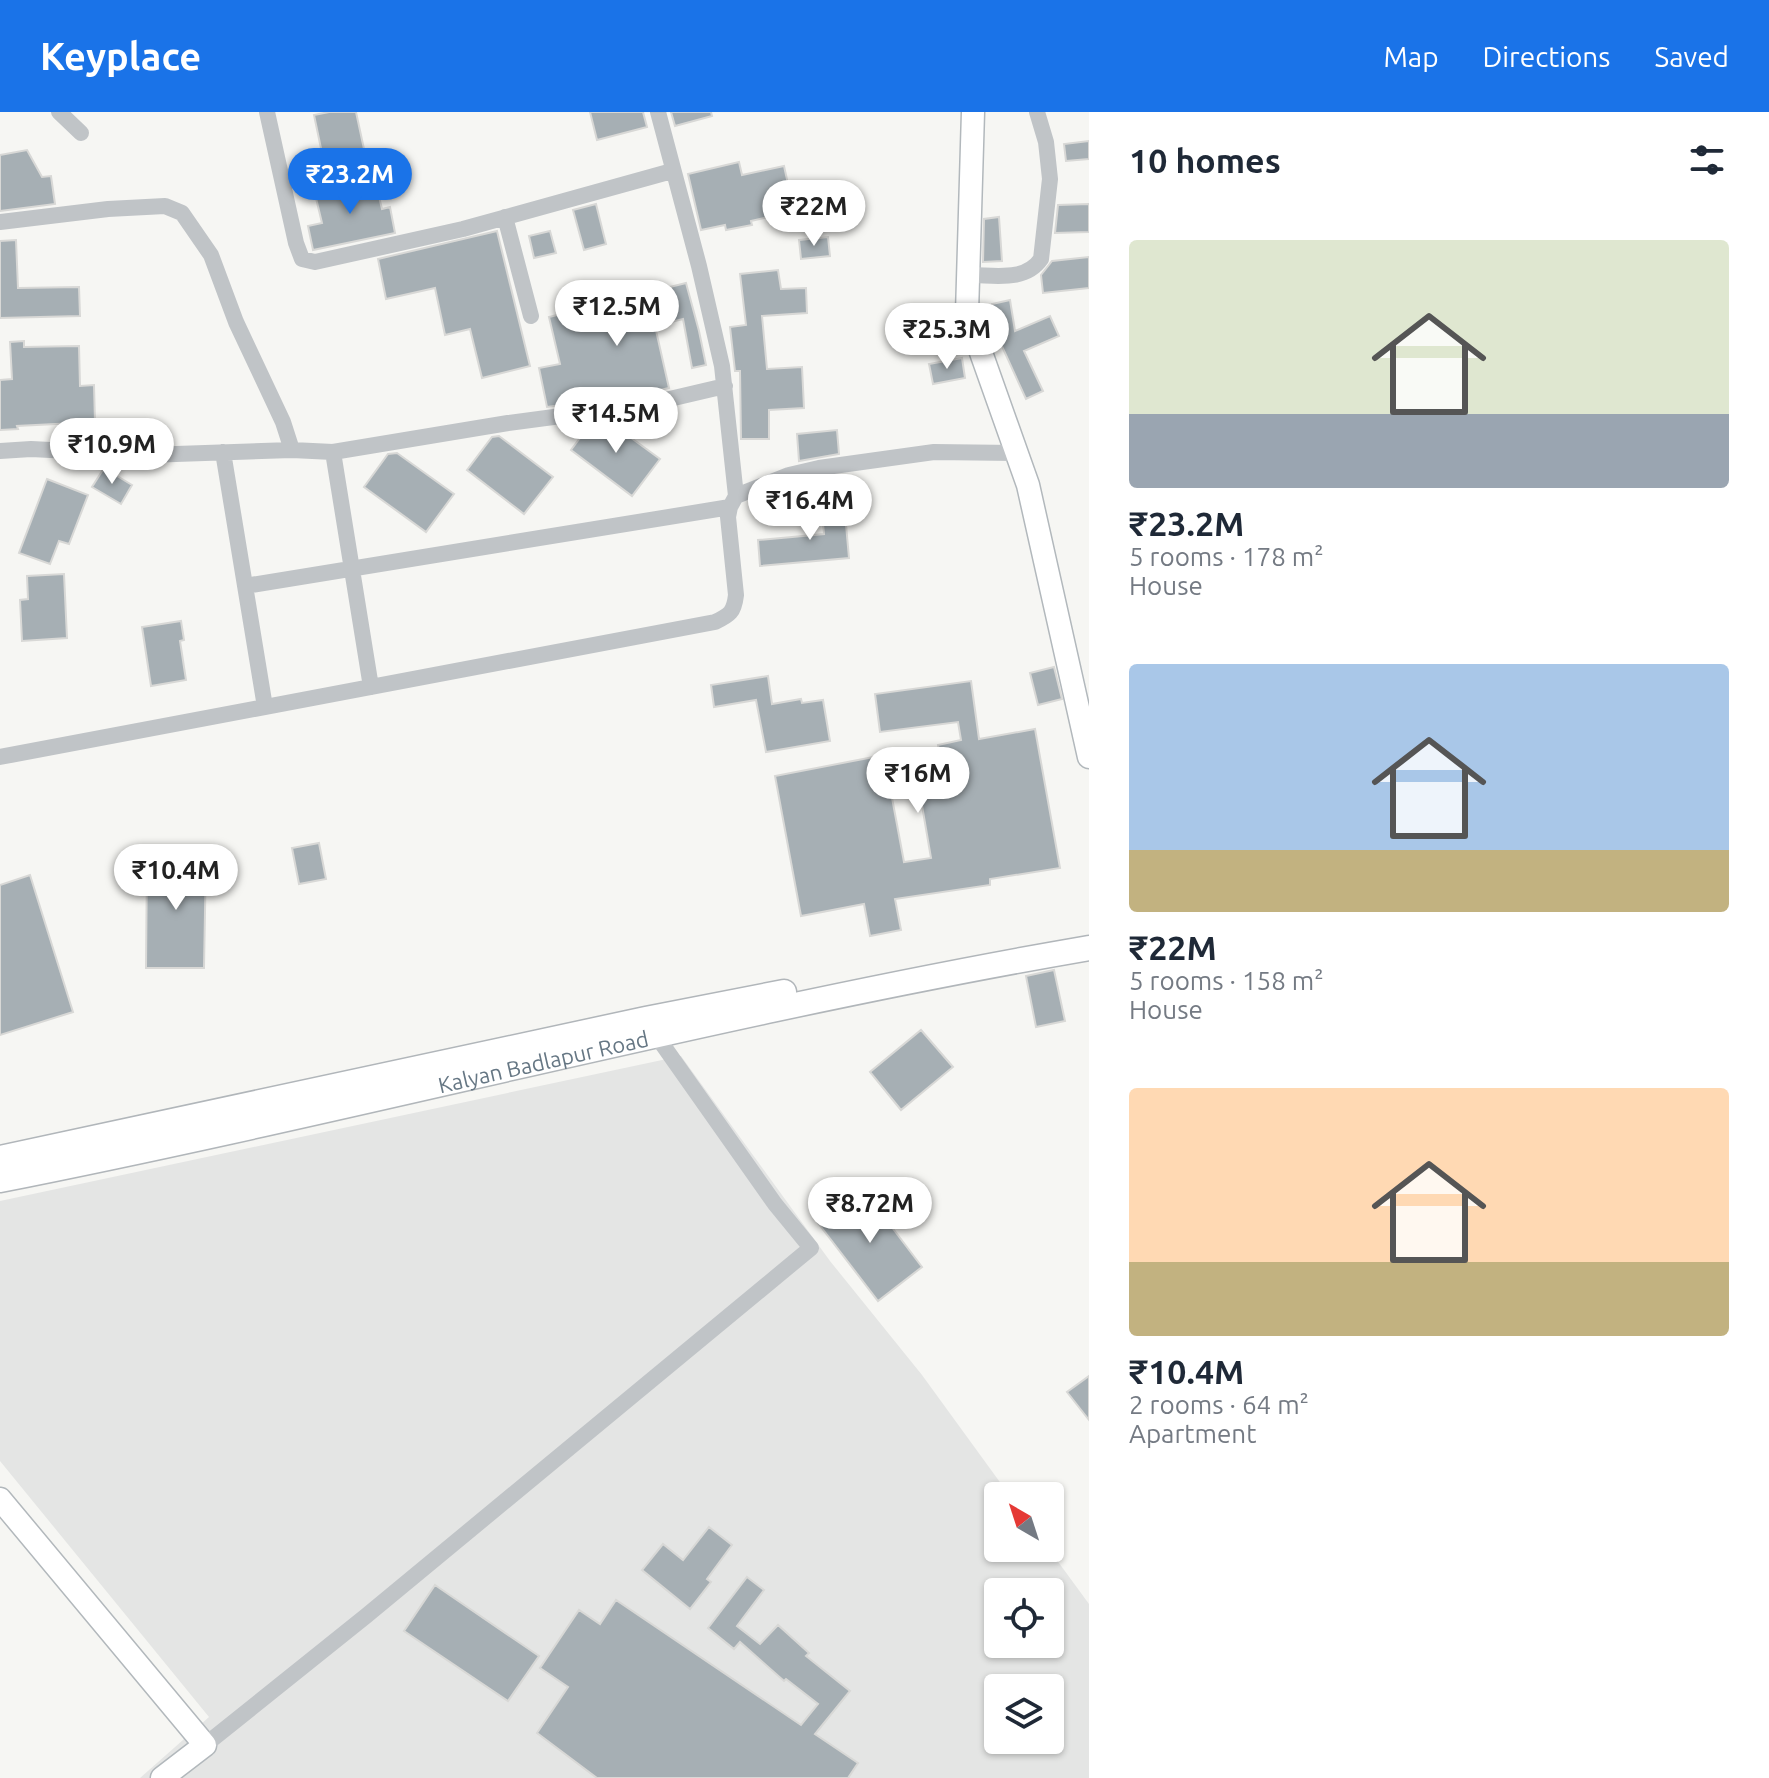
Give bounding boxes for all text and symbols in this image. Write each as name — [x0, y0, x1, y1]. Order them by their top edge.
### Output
text: Keyplace — [40, 35, 201, 77]
text: Map — [1383, 41, 1439, 72]
text: Directions — [1483, 41, 1610, 72]
text: Saved — [1654, 41, 1729, 72]
icon: filters — [1685, 138, 1729, 182]
text: 10 homes — [1129, 141, 1281, 179]
pin: ₹23.2M — [285, 148, 415, 216]
text: ₹23.2M — [306, 159, 394, 188]
pin: ₹22M — [767, 180, 861, 248]
text: ₹22M — [780, 191, 848, 220]
pin: ₹12.5M — [552, 280, 682, 348]
text: ₹12.5M — [573, 291, 661, 320]
icon: home — [1357, 292, 1501, 436]
pin: ₹25.3M — [882, 303, 1012, 371]
text: ₹25.3M — [903, 314, 991, 343]
pin: ₹14.5M — [551, 387, 681, 455]
text: ₹14.5M — [572, 398, 660, 427]
pin: ₹10.9M — [47, 418, 177, 486]
text: ₹10.9M — [68, 429, 156, 458]
pin: ₹16.4M — [745, 474, 875, 542]
text: ₹16.4M — [766, 485, 854, 514]
text: ₹23.2M — [1129, 504, 1244, 542]
text: 5 rooms · 178 m² — [1129, 542, 1324, 571]
text: House — [1129, 571, 1203, 600]
icon: home — [1357, 716, 1501, 860]
pin: ₹16M — [871, 747, 965, 815]
text: ₹16M — [884, 758, 952, 787]
pin: ₹10.4M — [111, 844, 241, 912]
text: ₹10.4M — [132, 855, 220, 884]
text: ₹22M — [1129, 928, 1217, 966]
text: 5 rooms · 158 m² — [1129, 966, 1324, 995]
text: House — [1129, 995, 1203, 1024]
street label: Kalyan Badlapur Road — [436, 1025, 651, 1097]
icon: home — [1357, 1140, 1501, 1284]
pin: ₹8.72M — [805, 1177, 935, 1245]
text: ₹8.72M — [826, 1188, 914, 1217]
text: ₹10.4M — [1129, 1352, 1244, 1390]
text: 2 rooms · 64 m² — [1129, 1390, 1309, 1419]
text: Apartment — [1129, 1419, 1256, 1448]
north arrow — [984, 1482, 1064, 1562]
map controls — [984, 1482, 1064, 1754]
button: locate — [984, 1578, 1064, 1658]
button: layers — [984, 1674, 1064, 1754]

